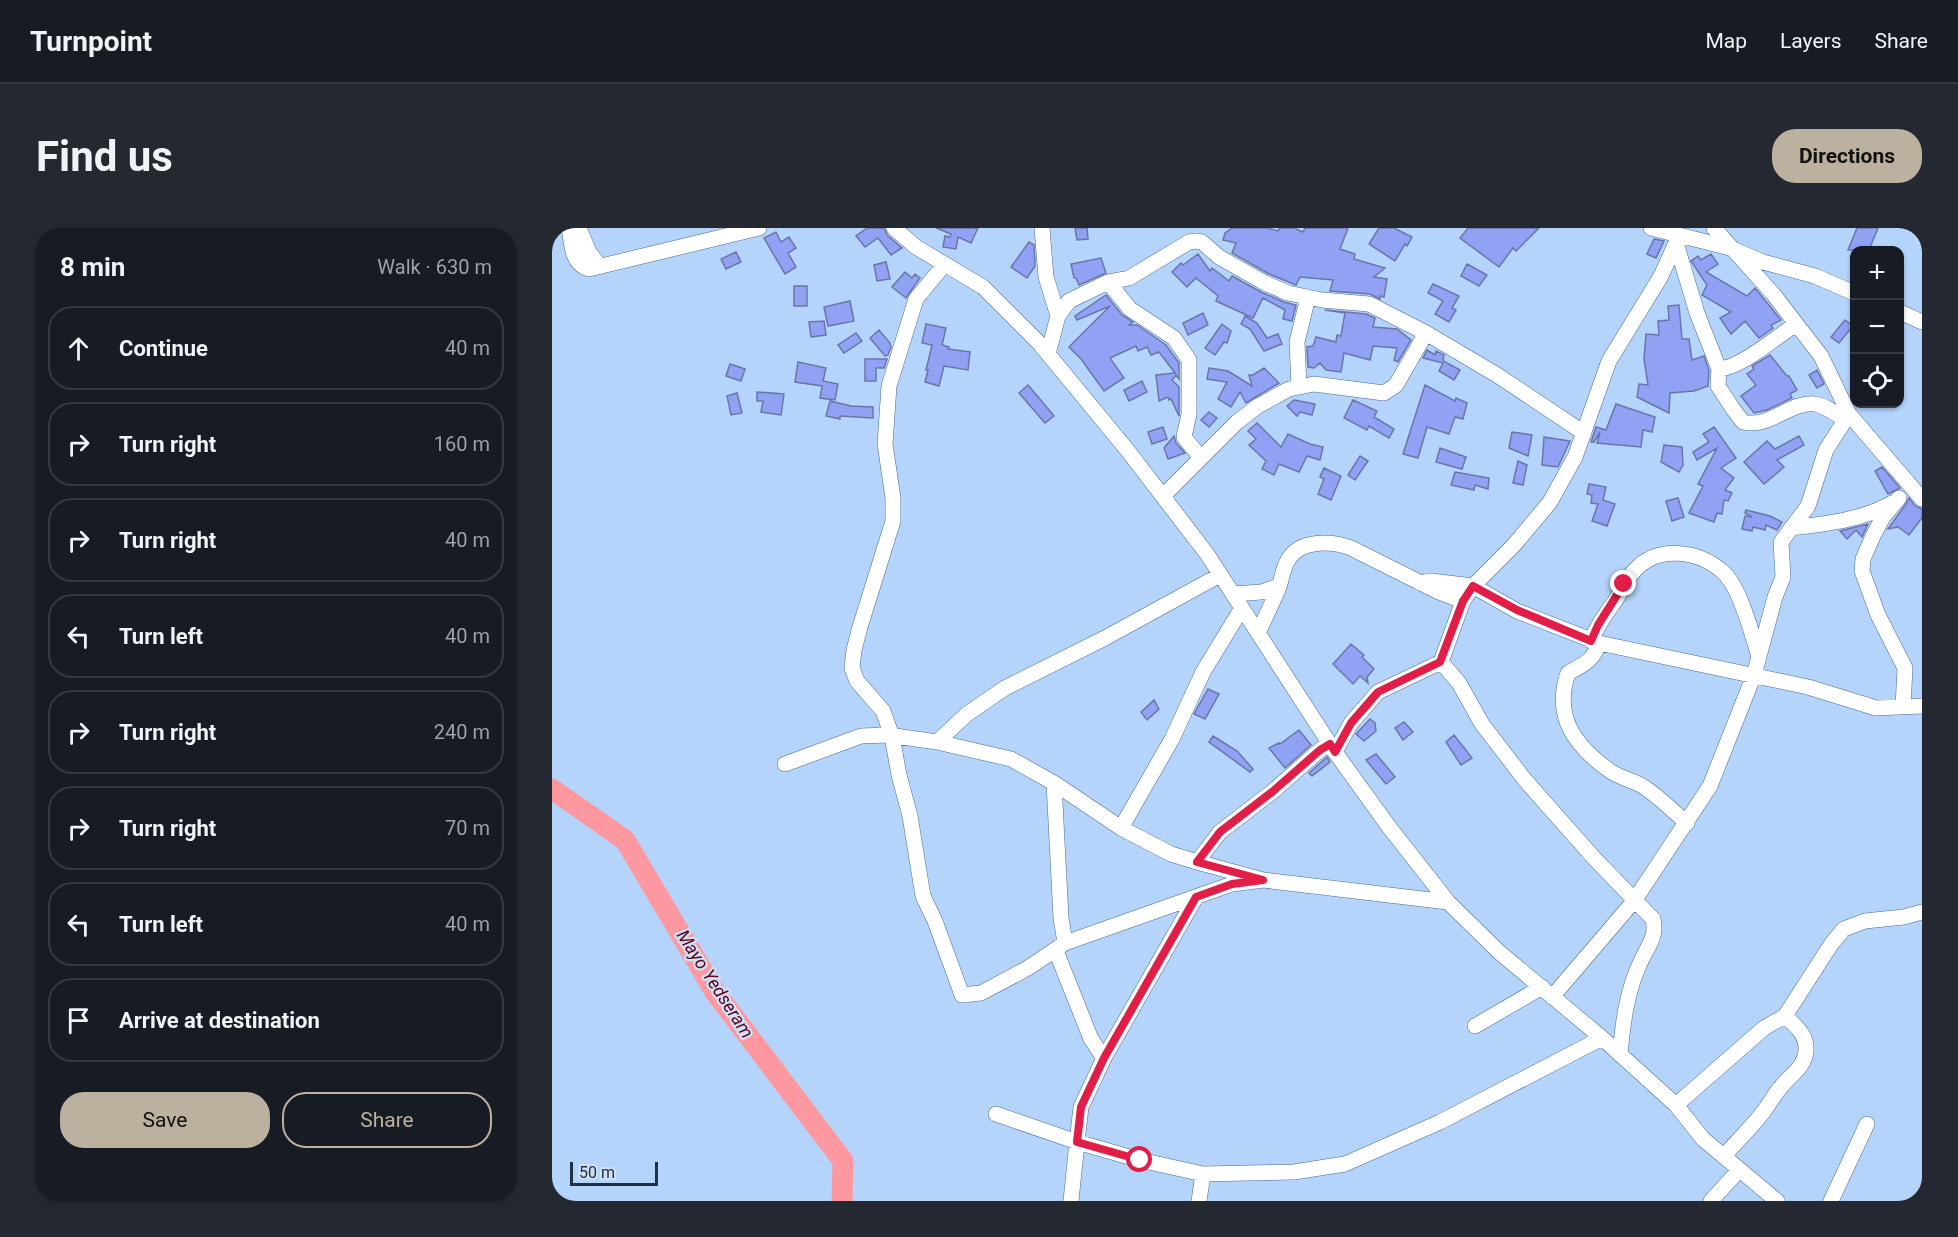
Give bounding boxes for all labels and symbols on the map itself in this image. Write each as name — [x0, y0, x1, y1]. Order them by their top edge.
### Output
route end — [1610, 570, 1636, 596]
water label: Mayo Yedseram — [673, 926, 758, 1042]
route start — [1126, 1146, 1152, 1172]
scale bar — [570, 1159, 658, 1186]

